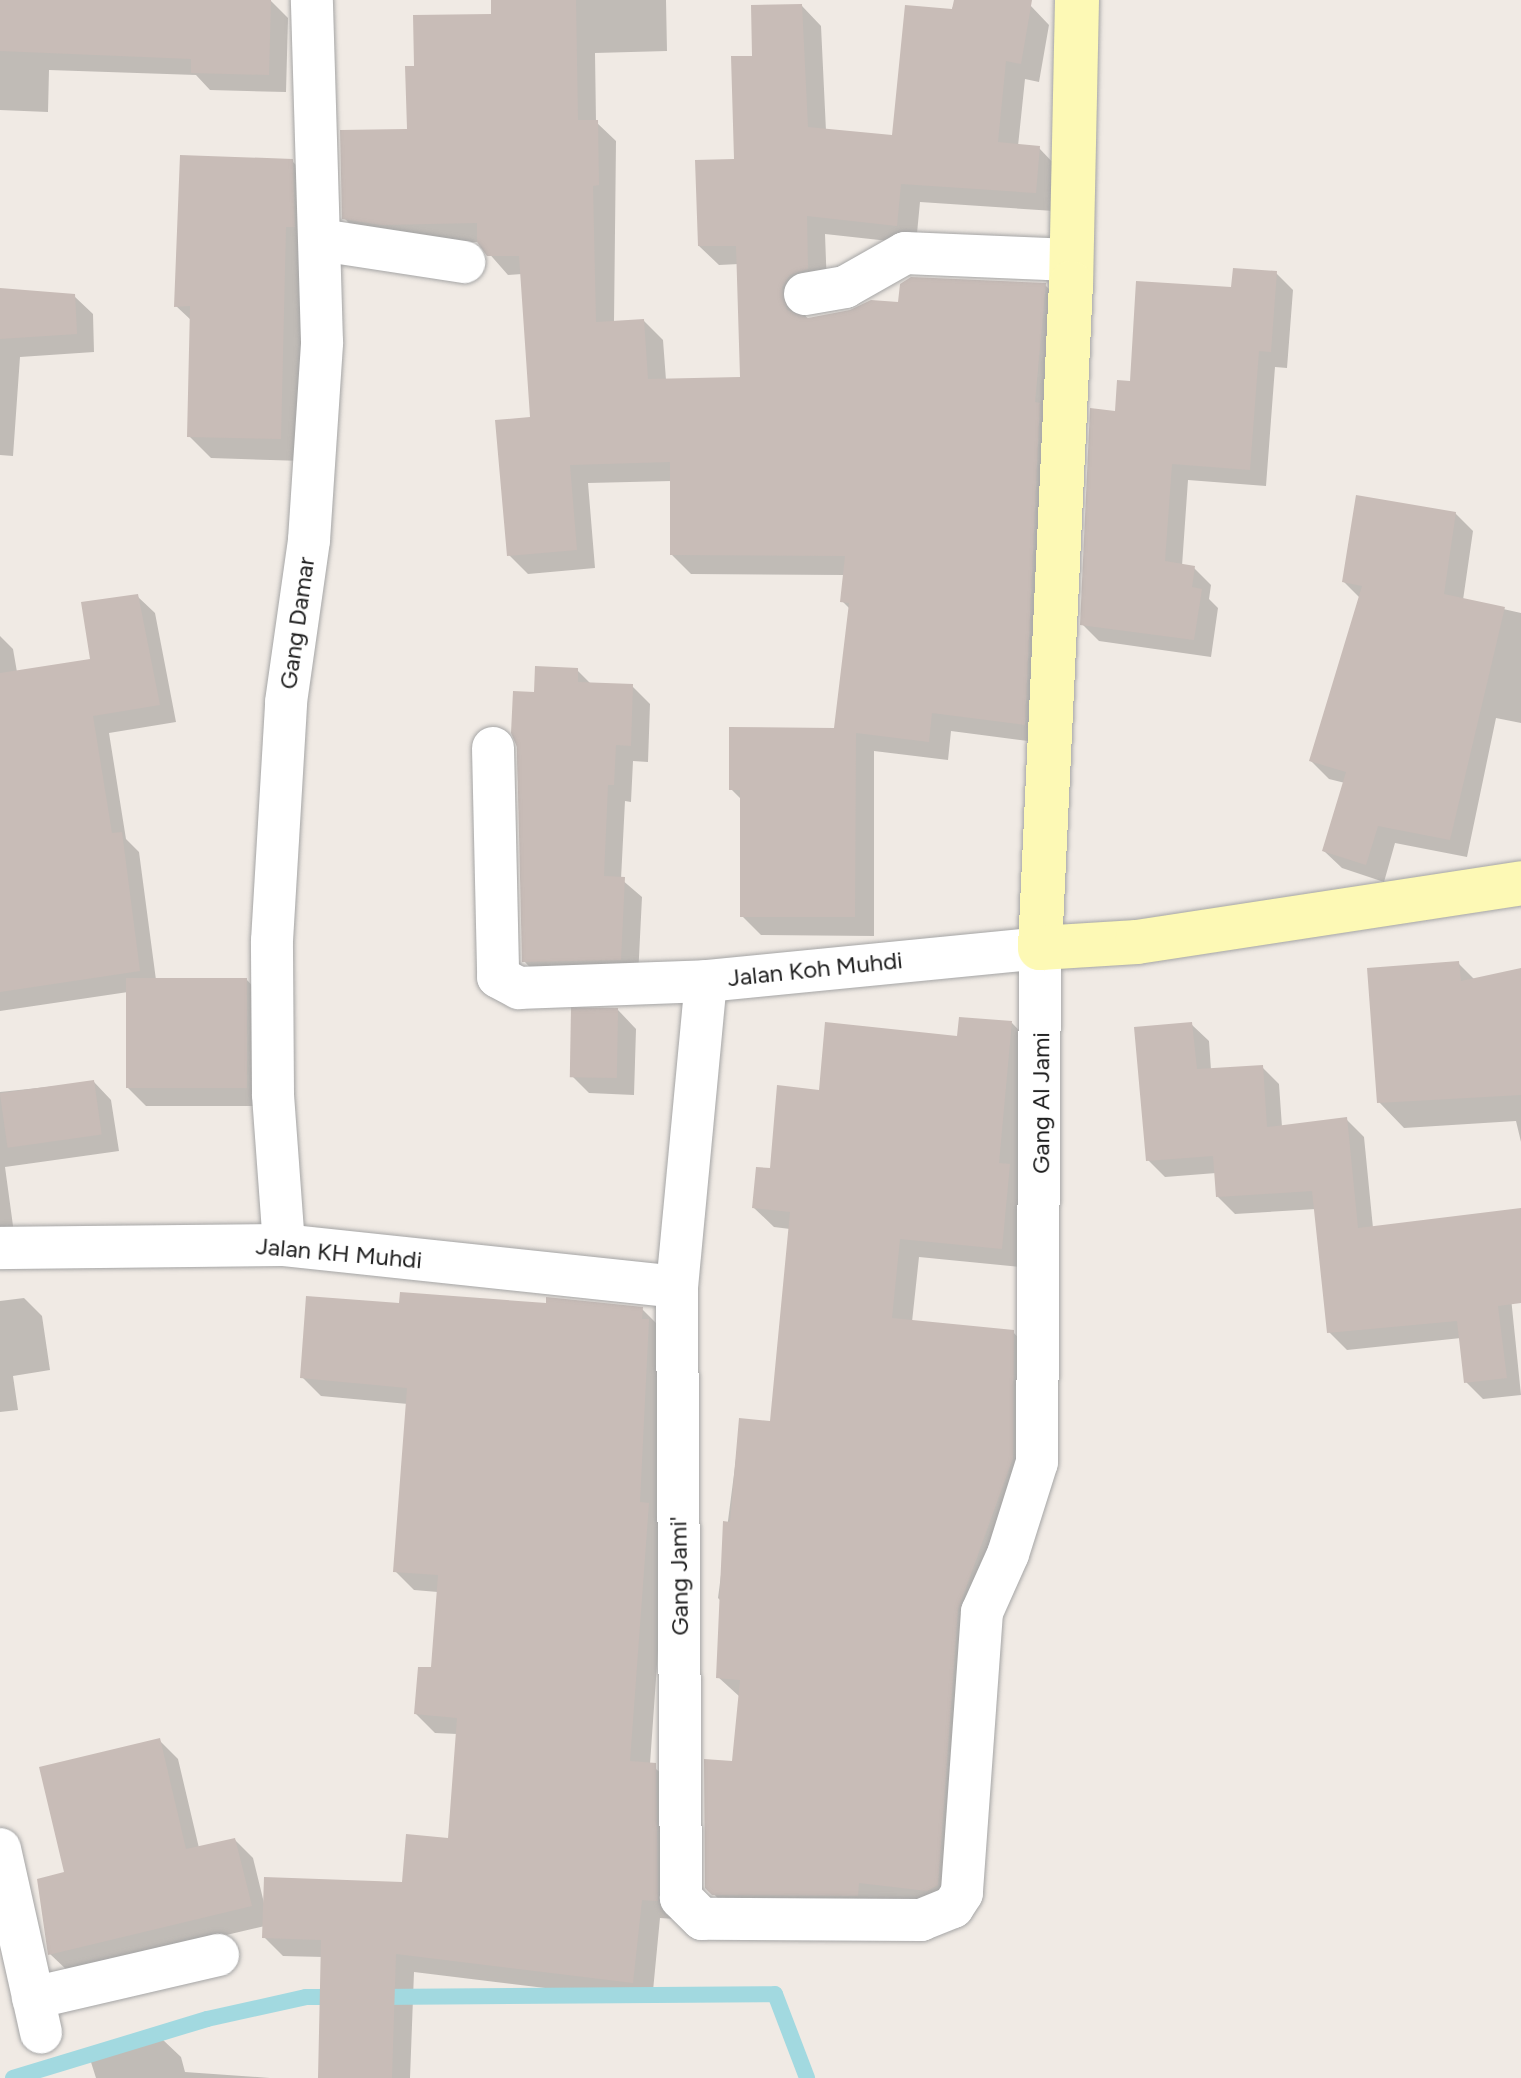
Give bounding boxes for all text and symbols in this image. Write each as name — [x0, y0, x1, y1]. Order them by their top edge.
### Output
street label: Gang Damar — [273, 555, 321, 691]
street label: Jalan Koh Muhdi — [726, 945, 904, 993]
street label: Gang Al Jami — [1027, 1032, 1055, 1174]
street label: Jalan KH Muhdi — [255, 1231, 423, 1275]
street label: Gang Jami' — [664, 1516, 694, 1636]

